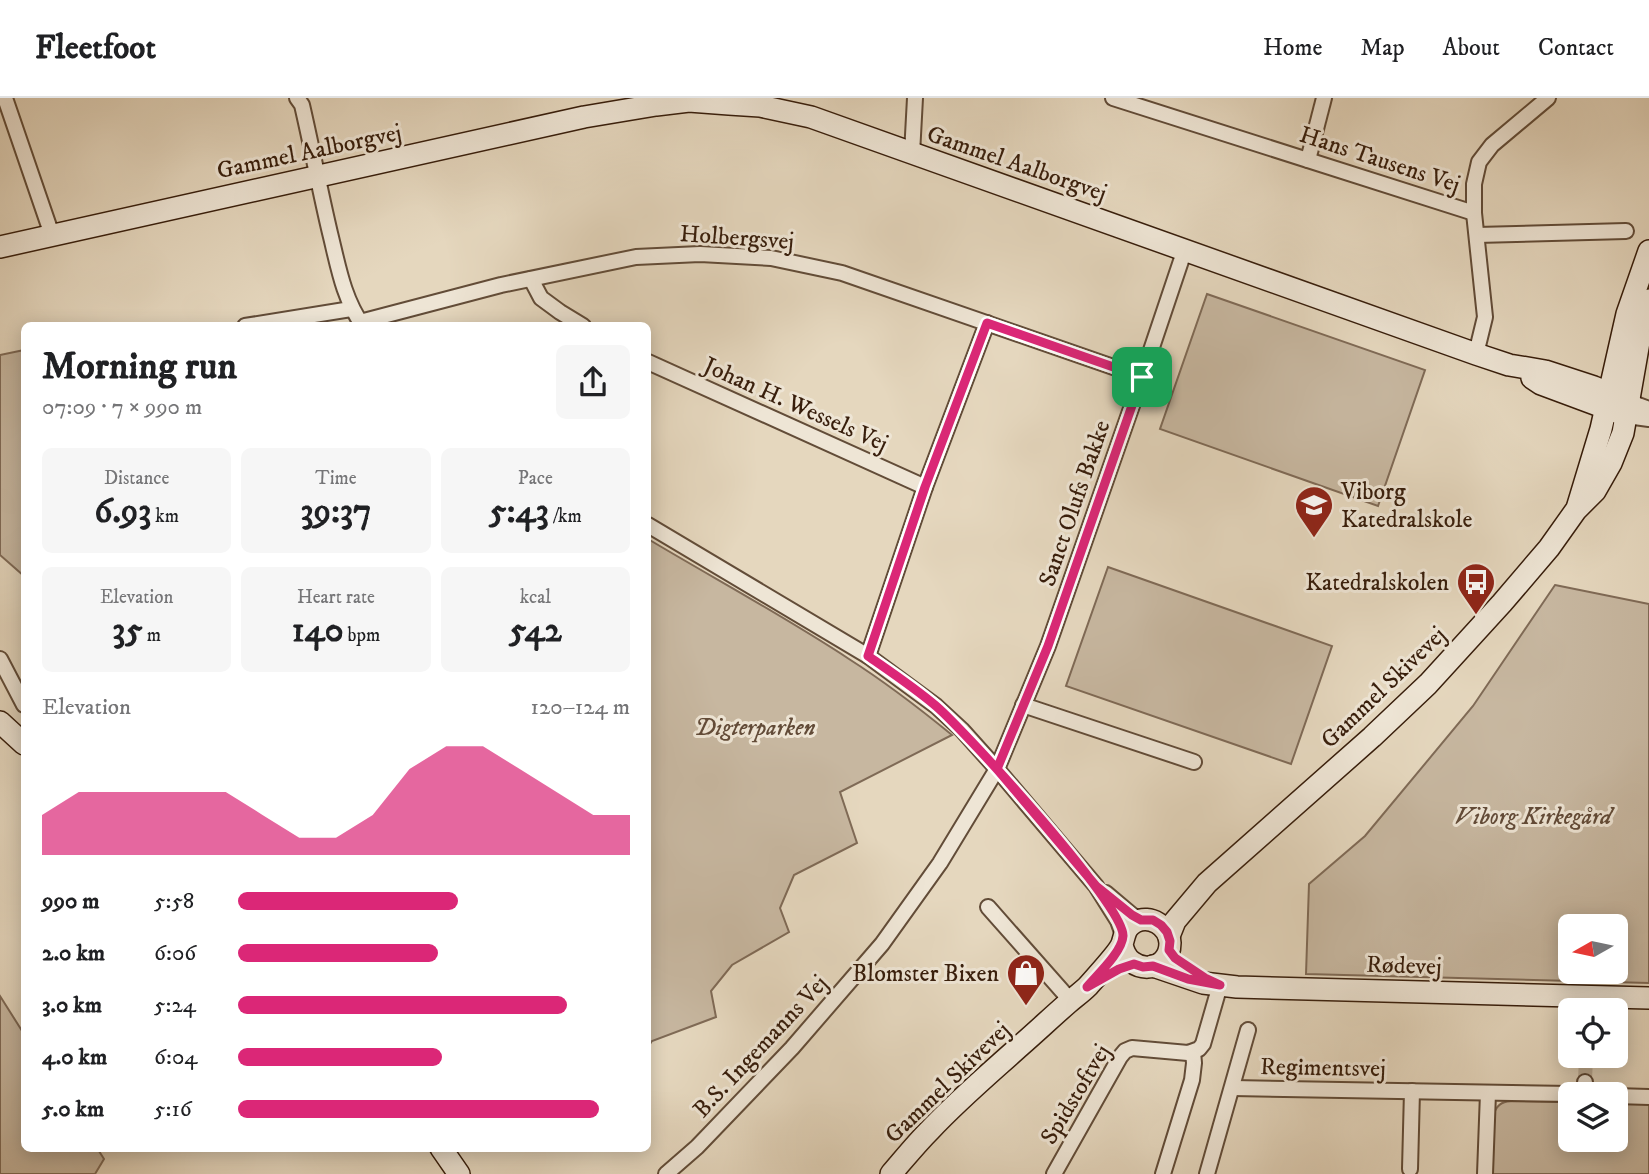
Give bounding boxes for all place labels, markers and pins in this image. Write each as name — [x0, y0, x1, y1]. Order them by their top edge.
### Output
pin — [1112, 347, 1172, 407]
place label: Viborg Katedralskole — [1340, 477, 1472, 535]
school or university icon: Viborg Katedralskole — [1293, 484, 1335, 539]
bus stop icon: Katedralskolen — [1455, 561, 1497, 616]
place label: Katedralskolen — [1305, 568, 1449, 598]
shop icon: Blomster Bixen — [1005, 952, 1047, 1007]
place label: Blomster Bixen — [852, 959, 999, 989]

